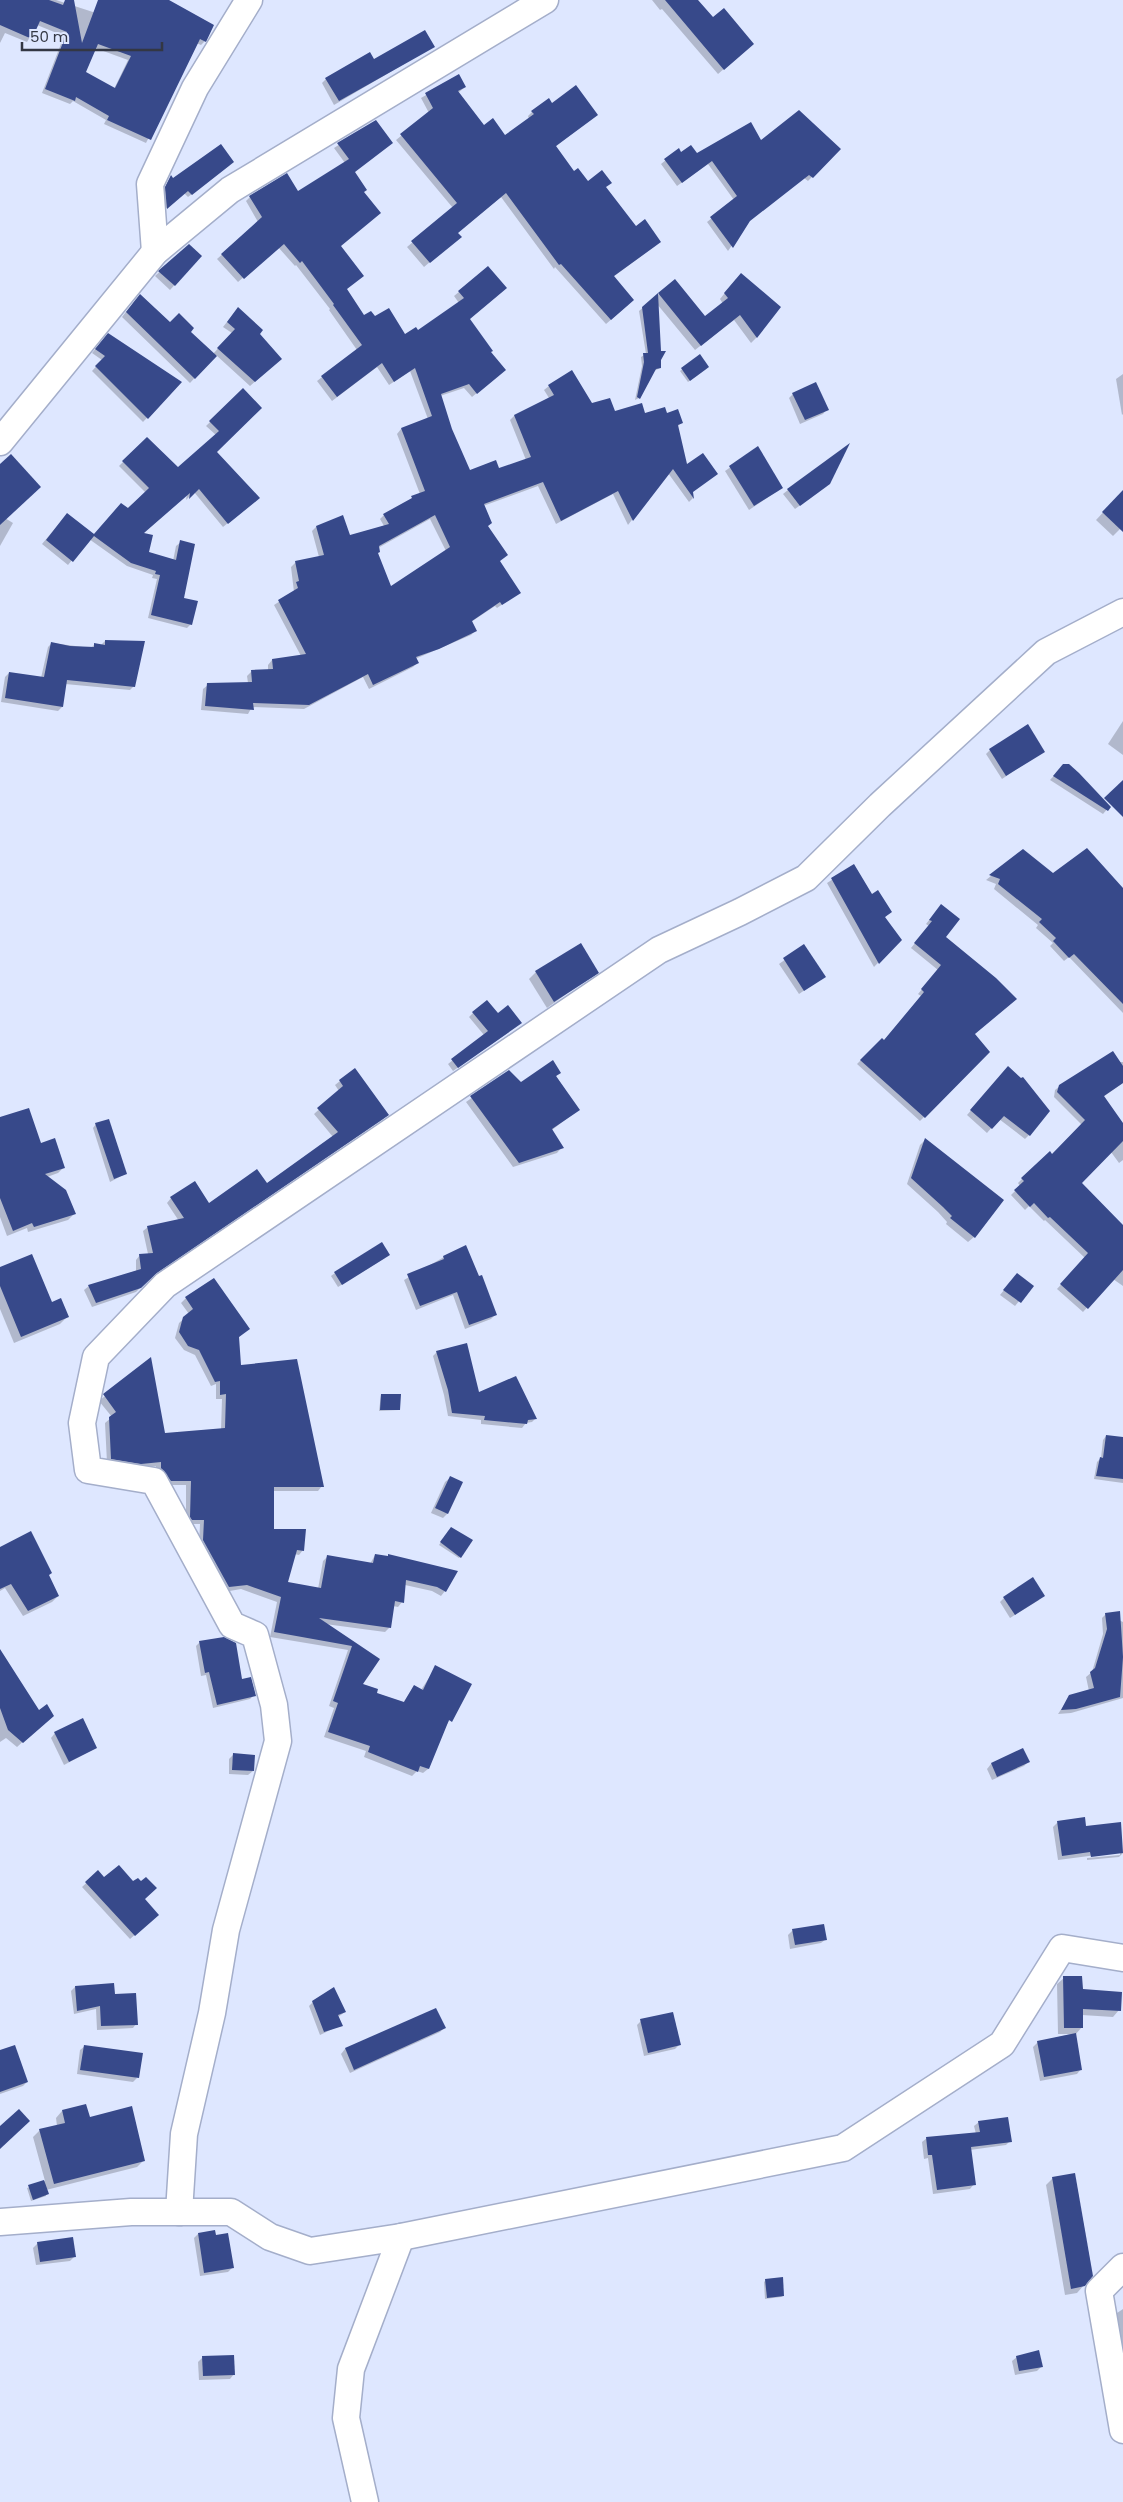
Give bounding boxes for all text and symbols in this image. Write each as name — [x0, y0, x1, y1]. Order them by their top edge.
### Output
scale bar — [22, 20, 162, 52]
text: 50 m — [30, 26, 68, 47]

